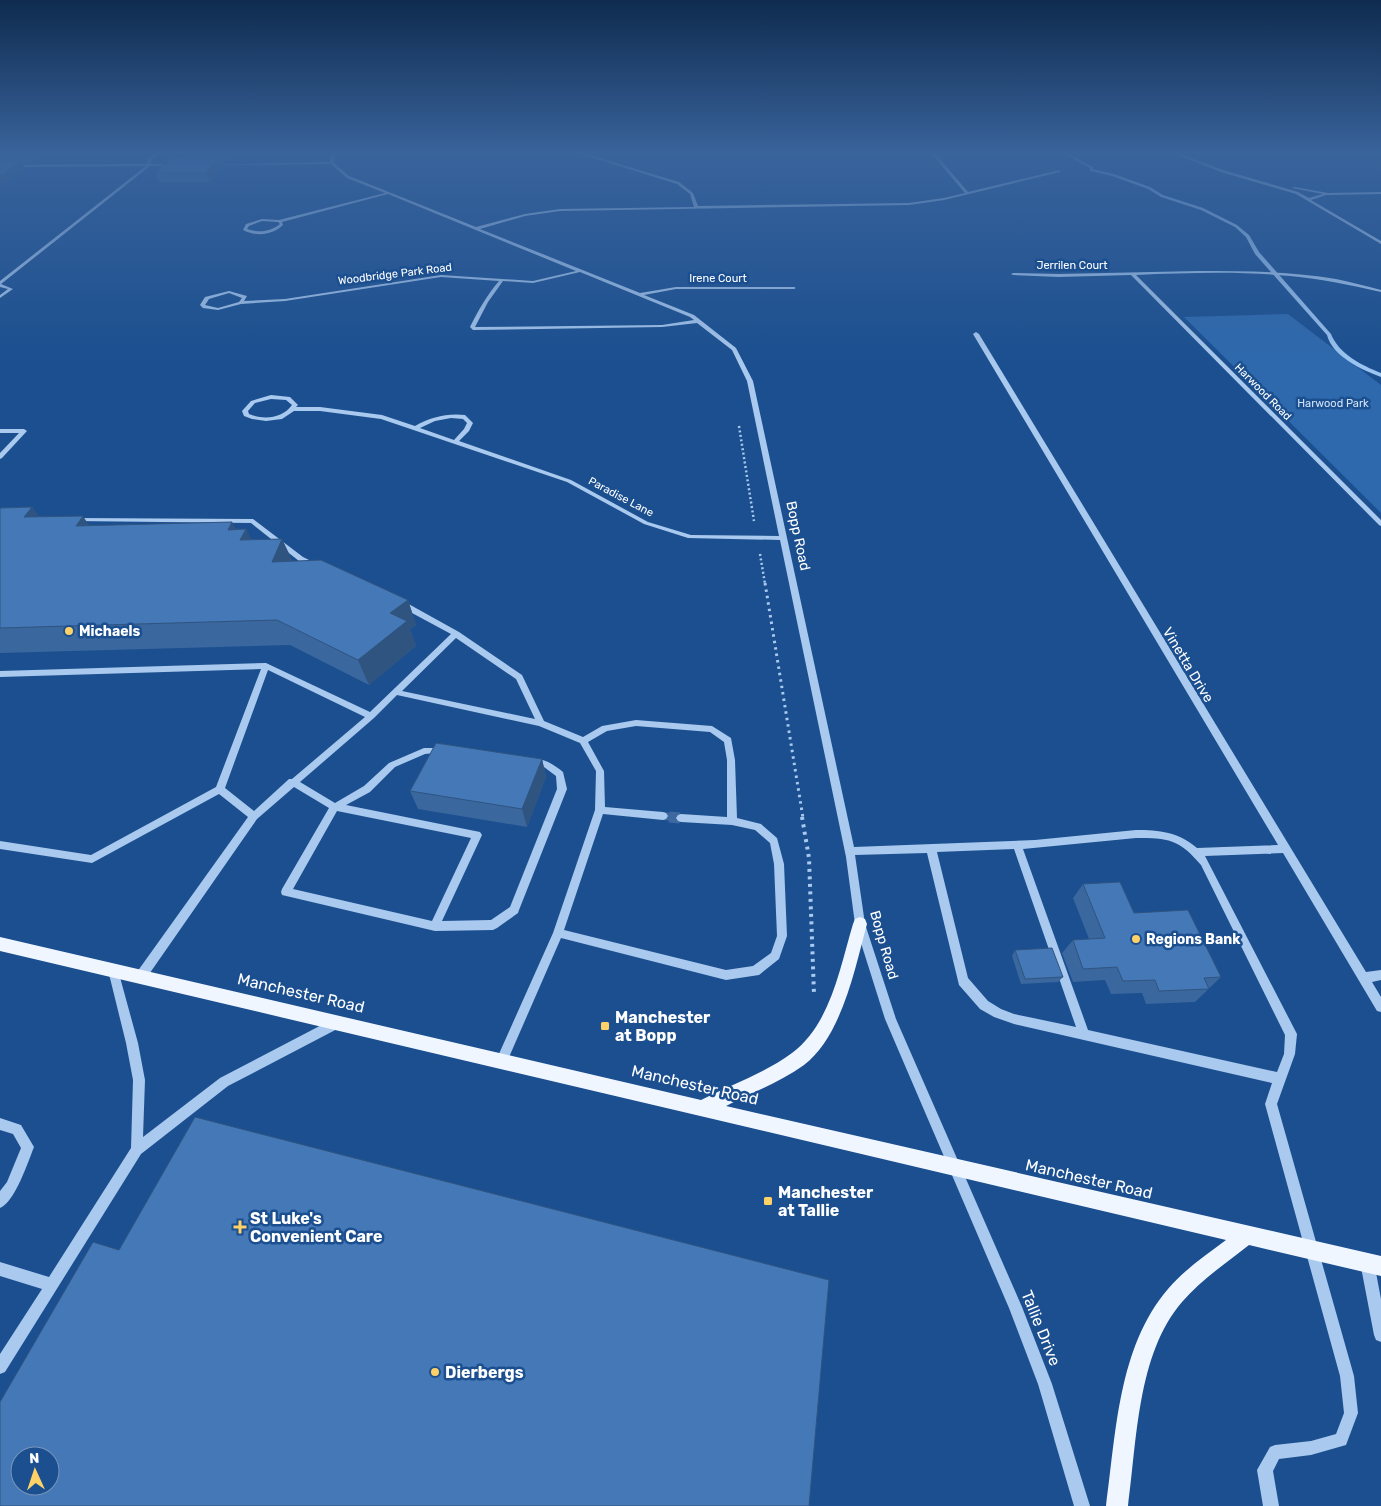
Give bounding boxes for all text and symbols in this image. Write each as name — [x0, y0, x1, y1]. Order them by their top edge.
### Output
street label: Jerrilen Court — [1036, 259, 1108, 272]
street label: Woodbridge Park Road — [337, 261, 453, 287]
street label: Irene Court — [689, 272, 747, 285]
street label: Harwood Road — [1232, 361, 1294, 423]
park label: Harwood Park — [1297, 397, 1369, 410]
street label: Paradise Lane — [586, 474, 656, 520]
street label: Bopp Road — [782, 500, 814, 572]
place label: Michaels — [79, 623, 141, 640]
street label: Vinetta Drive — [1159, 624, 1217, 706]
marker: Michaels — [63, 625, 75, 637]
street label: Bopp Road — [866, 909, 902, 981]
place label: Regions Bank — [1146, 931, 1241, 948]
marker: Regions Bank — [1130, 933, 1142, 945]
street label: Manchester Road — [236, 969, 366, 1017]
place label: Manchester at Bopp — [615, 1008, 711, 1045]
marker: Manchester at Bopp — [599, 1020, 611, 1032]
street label: Manchester Road — [630, 1061, 760, 1109]
street label: Manchester Road — [1024, 1155, 1154, 1203]
place label: Manchester at Tallie — [778, 1183, 874, 1220]
marker: Manchester at Tallie — [762, 1195, 774, 1207]
place label: St Luke's Convenient Care — [250, 1209, 383, 1246]
marker: St Luke's Convenient Care — [234, 1221, 246, 1233]
street label: Tallie Drive — [1017, 1288, 1065, 1369]
place label: Dierbergs — [445, 1363, 524, 1382]
marker: Dierbergs — [429, 1366, 441, 1378]
north arrow — [10, 1446, 60, 1496]
text: N — [29, 1450, 40, 1467]

